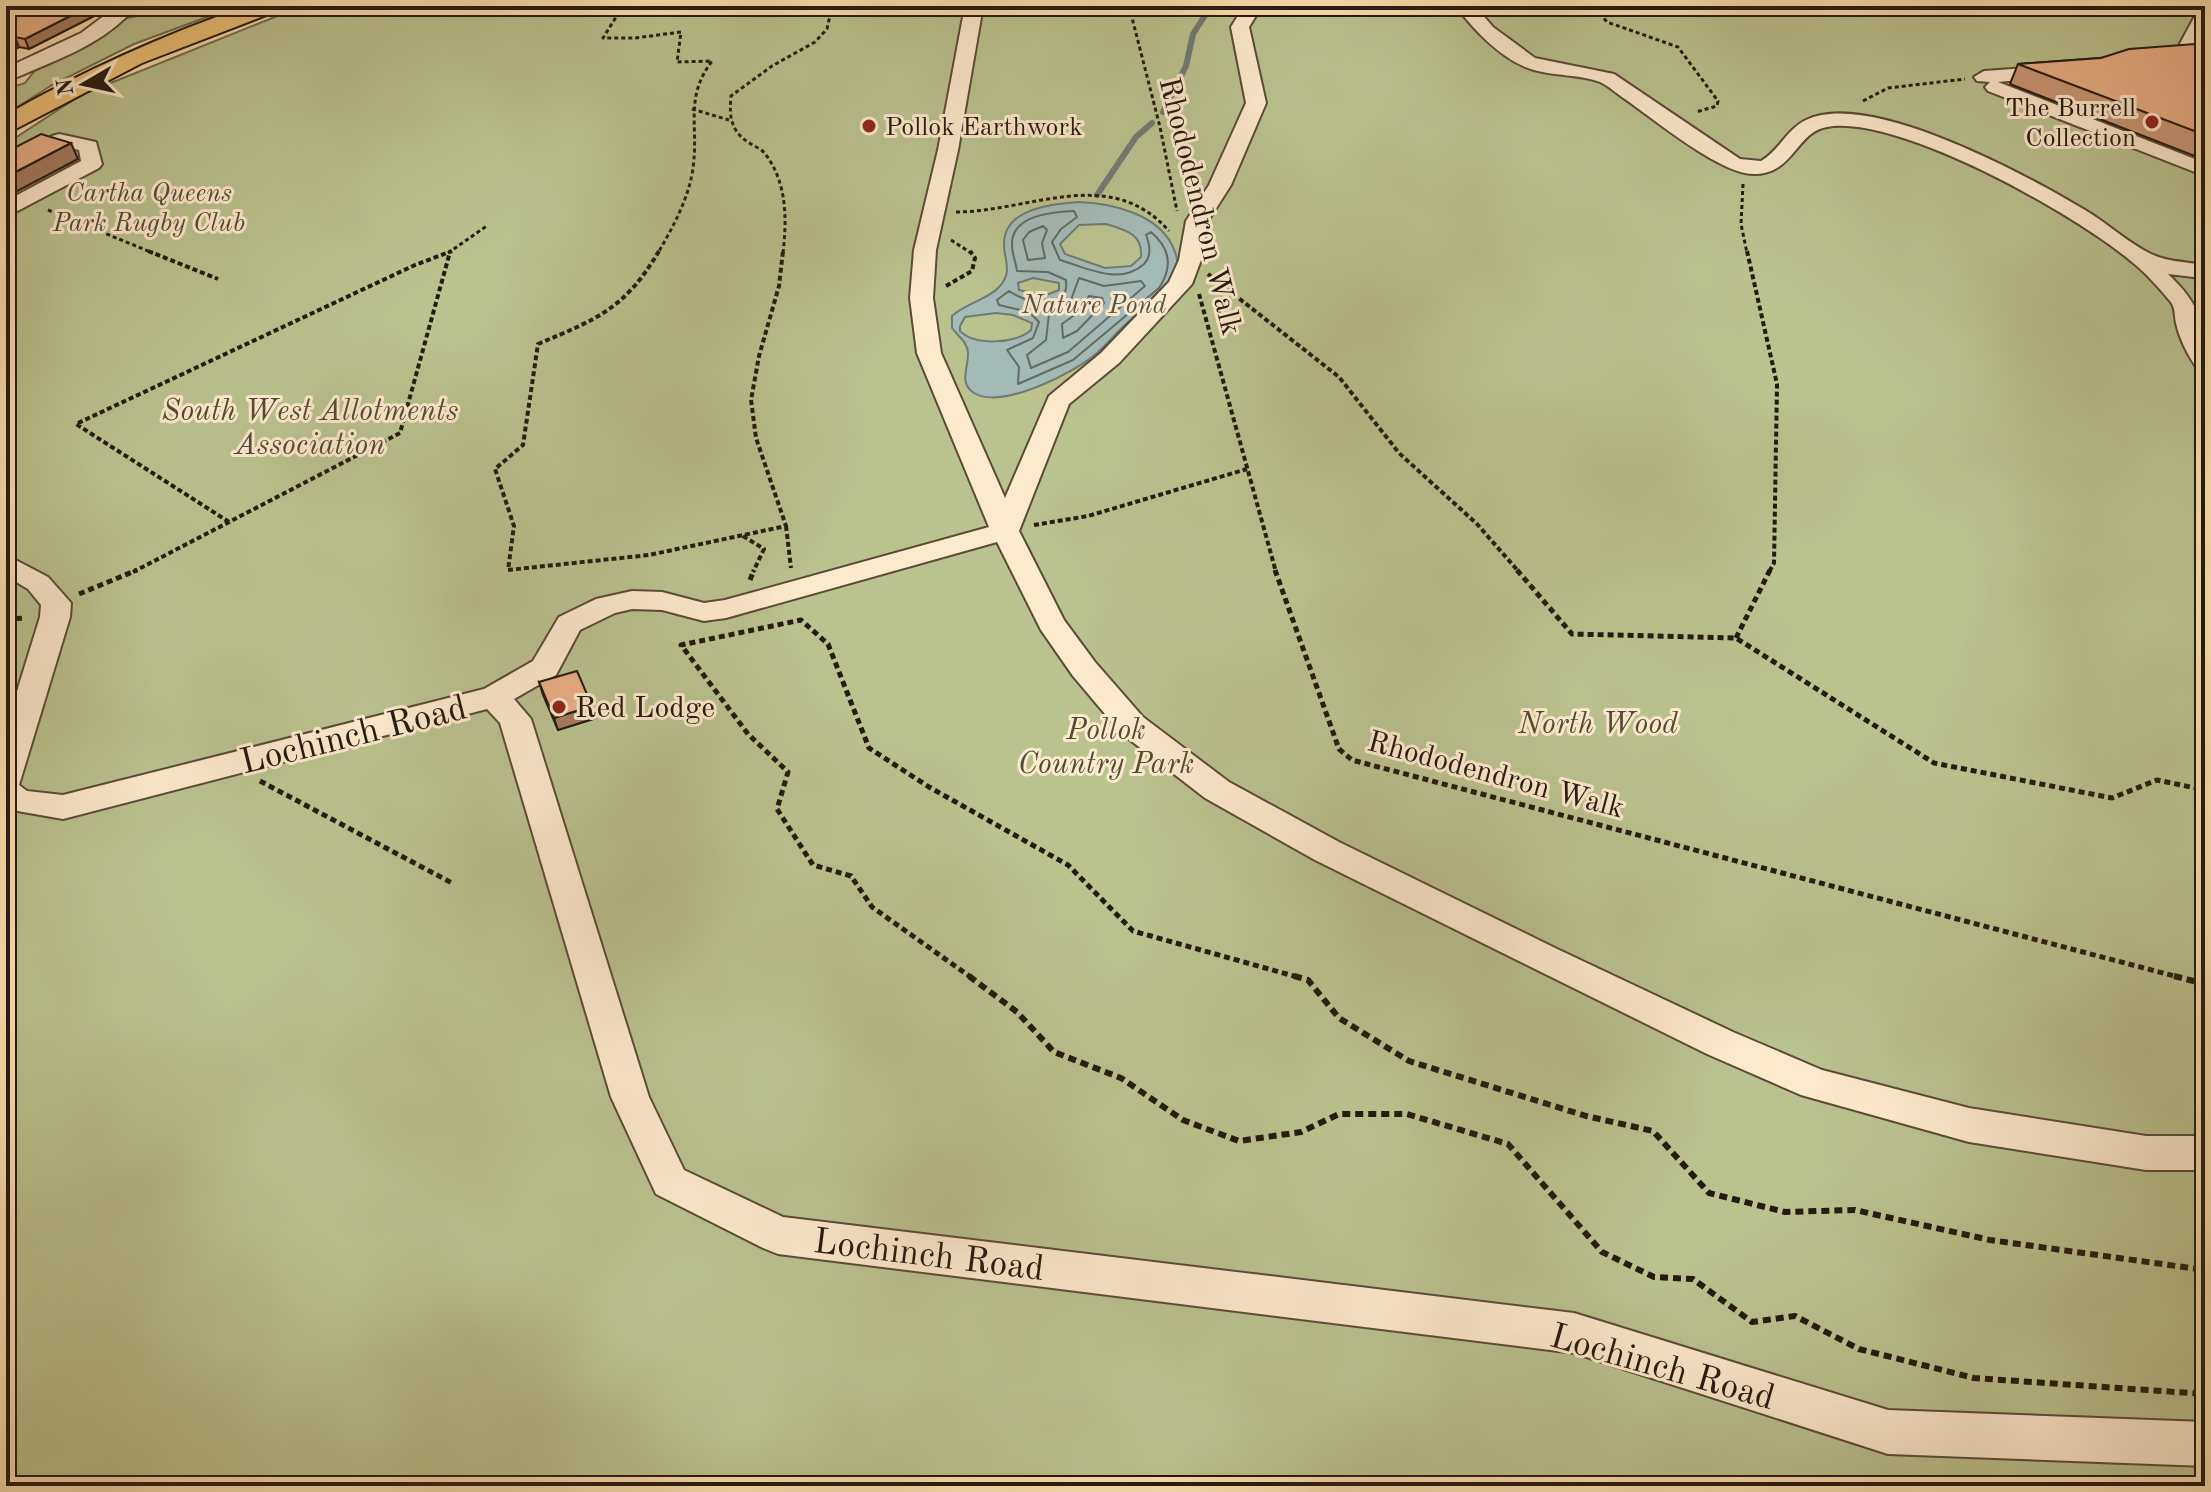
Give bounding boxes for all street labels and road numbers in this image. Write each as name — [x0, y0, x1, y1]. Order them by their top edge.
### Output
street label: Rhododendron Walk — [1153, 75, 1246, 338]
street label: Lochinch Road — [237, 691, 471, 782]
street label: Rhododendron Walk — [1364, 727, 1627, 825]
street label: Lochinch Road — [811, 1225, 1046, 1289]
street label: Lochinch Road — [1545, 1320, 1778, 1418]

